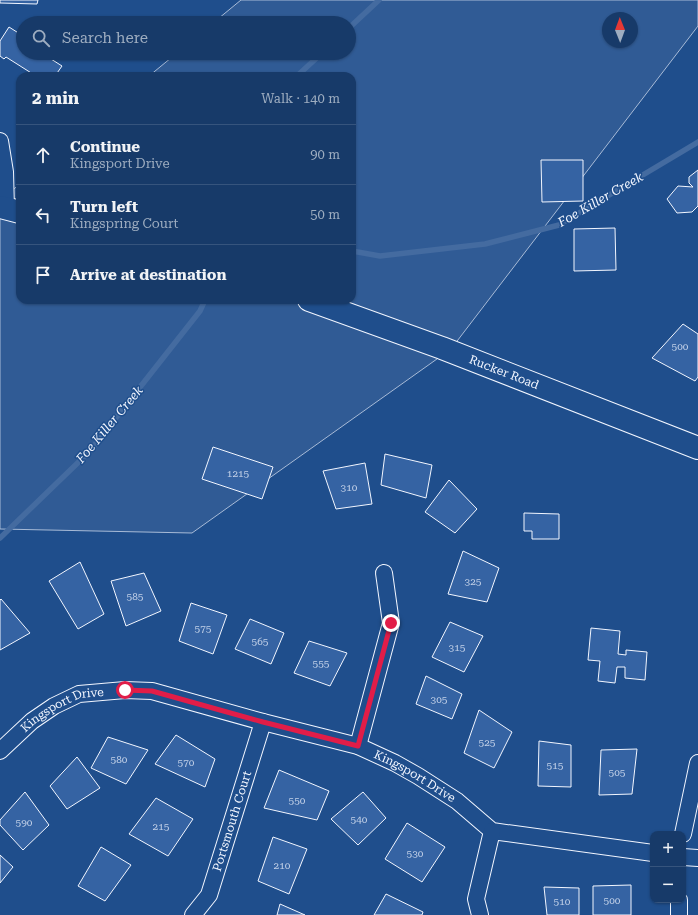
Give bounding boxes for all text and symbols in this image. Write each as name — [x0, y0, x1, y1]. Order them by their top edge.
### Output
north arrow — [602, 12, 638, 48]
search box — [16, 16, 356, 60]
icon: search — [30, 27, 52, 49]
text: Search here — [62, 29, 148, 47]
text: 2 min — [32, 88, 79, 108]
text: Walk · 140 m — [261, 91, 340, 106]
text: Continue — [70, 138, 140, 156]
icon: ahead — [32, 144, 54, 166]
text: 90 m — [310, 147, 340, 162]
text: Kingsport Drive — [70, 156, 170, 171]
water label: Foe Killer Creek — [554, 169, 646, 230]
text: Turn left — [70, 198, 138, 216]
icon: left — [32, 204, 54, 226]
text: 50 m — [310, 207, 340, 222]
text: Kingspring Court — [70, 216, 178, 231]
icon: arrive — [32, 264, 54, 286]
text: Arrive at destination — [70, 266, 226, 284]
house number: 500 — [672, 341, 689, 352]
street label: Rucker Road — [467, 352, 541, 392]
water label: Foe Killer Creek — [72, 382, 147, 467]
house number: 1215 — [227, 468, 250, 479]
house number: 310 — [341, 482, 358, 493]
house number: 325 — [465, 576, 482, 587]
house number: 585 — [127, 591, 144, 602]
route end — [382, 614, 400, 632]
house number: 575 — [195, 623, 212, 634]
house number: 565 — [252, 636, 269, 647]
house number: 315 — [449, 642, 466, 653]
house number: 555 — [313, 658, 330, 669]
route start — [116, 681, 134, 699]
street label: Kingsport Drive — [18, 685, 105, 735]
house number: 305 — [431, 694, 448, 705]
house number: 525 — [479, 737, 496, 748]
street label: Kingsport Drive — [372, 747, 458, 805]
house number: 580 — [111, 754, 128, 765]
house number: 570 — [178, 757, 195, 768]
house number: 515 — [547, 760, 564, 771]
house number: 505 — [609, 767, 626, 778]
street label: Portsmouth Court — [210, 769, 254, 873]
house number: 550 — [289, 795, 306, 806]
house number: 540 — [351, 814, 368, 825]
house number: 590 — [16, 817, 33, 828]
house number: 215 — [153, 821, 170, 832]
map controls — [650, 831, 686, 903]
button: + — [650, 831, 686, 867]
house number: 530 — [407, 848, 424, 859]
house number: 210 — [274, 860, 291, 871]
button: − — [650, 867, 686, 903]
house number: 500 — [604, 895, 621, 906]
house number: 510 — [554, 896, 571, 907]

